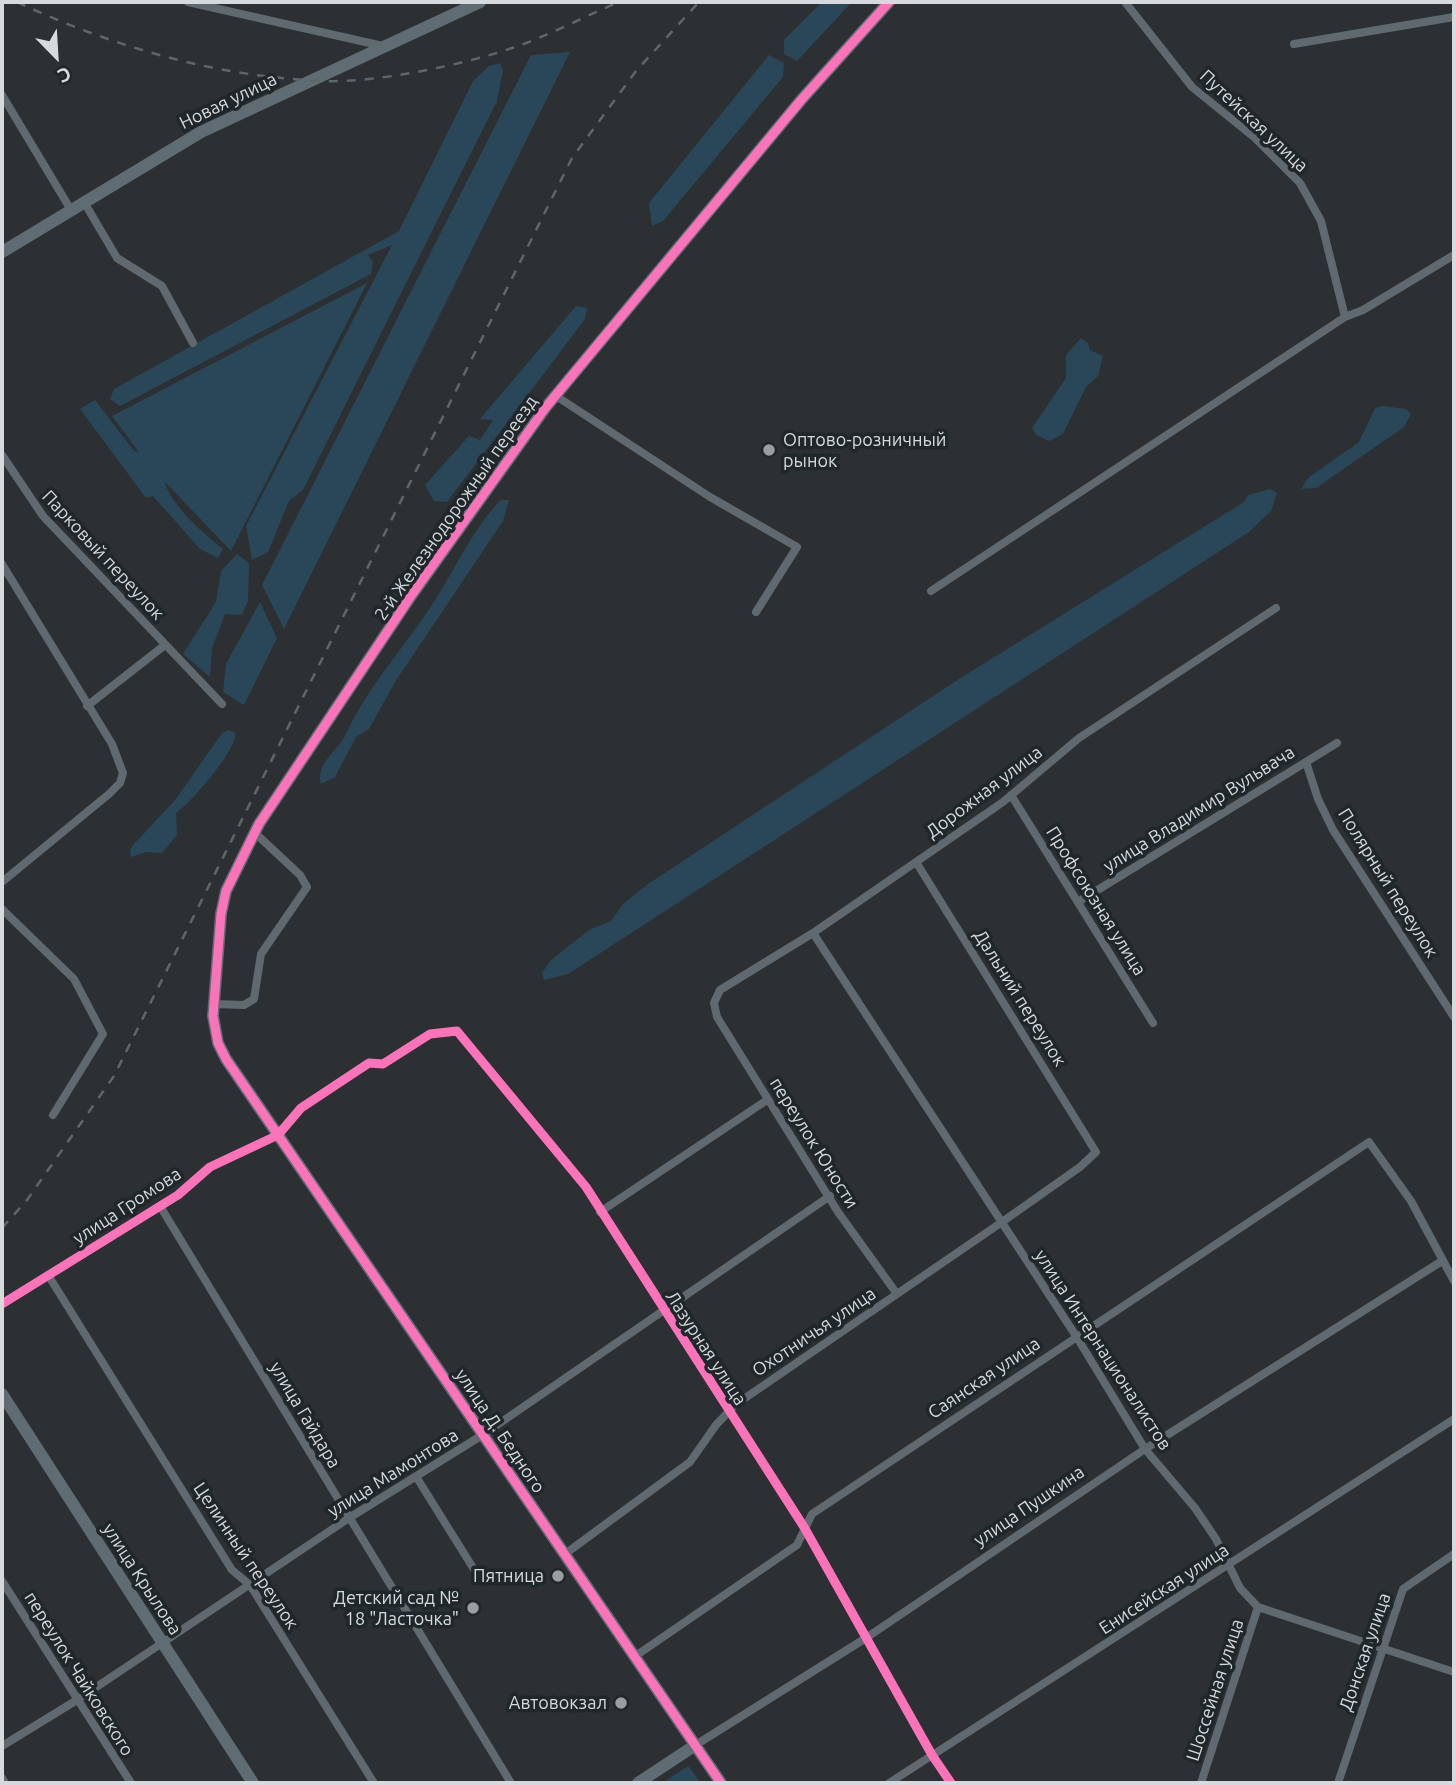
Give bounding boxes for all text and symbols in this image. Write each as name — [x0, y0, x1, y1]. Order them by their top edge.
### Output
north arrow — [21, 21, 91, 91]
text: С — [55, 63, 75, 88]
street label: Путейская улица — [1195, 65, 1313, 177]
street label: Новая улица — [176, 68, 280, 134]
street label: 2-й Железнодорожный переезд — [370, 392, 542, 624]
place label: Оптово-розничный рынок — [783, 429, 947, 472]
marker: Оптово-розничный рынок — [761, 442, 777, 458]
street label: Парковый переулок — [37, 486, 169, 624]
street label: Дорожная улица — [922, 741, 1046, 843]
street label: улица Владимир Вульвача — [1099, 741, 1299, 877]
street label: Полярный переулок — [1333, 804, 1443, 962]
street label: Профсоюзная улица — [1041, 823, 1151, 979]
street label: Дальний переулок — [969, 926, 1071, 1070]
street label: переулок Юности — [765, 1074, 863, 1212]
street label: улица Громова — [69, 1163, 185, 1249]
street label: улица Интернационалистов — [1030, 1246, 1176, 1454]
street label: Охотничья улица — [748, 1283, 880, 1381]
street label: Лазурная улица — [661, 1287, 751, 1409]
street label: Саянская улица — [924, 1333, 1044, 1423]
street label: улица Гайдара — [265, 1358, 345, 1472]
street label: улица Д. Бедного — [450, 1365, 550, 1497]
street label: улица Мамонтова — [324, 1424, 462, 1522]
street label: улица Пушкина — [970, 1461, 1088, 1551]
street label: Целинный переулок — [189, 1478, 303, 1634]
street label: улица Крылова — [98, 1519, 186, 1639]
street label: Енисейская улица — [1095, 1539, 1233, 1639]
place label: Пятница — [473, 1565, 544, 1587]
marker: Пятница — [550, 1568, 566, 1584]
place label: Детский сад № 18 "Ласточка" — [333, 1587, 459, 1630]
street label: переулок Чайковского — [20, 1588, 138, 1760]
street label: Донская улица — [1335, 1590, 1395, 1714]
marker: Детский сад № 18 "Ласточка" — [465, 1600, 481, 1616]
street label: Шоссейная улица — [1182, 1616, 1248, 1764]
place label: Автовокзал — [509, 1692, 607, 1714]
marker: Автовокзал — [613, 1695, 629, 1711]

